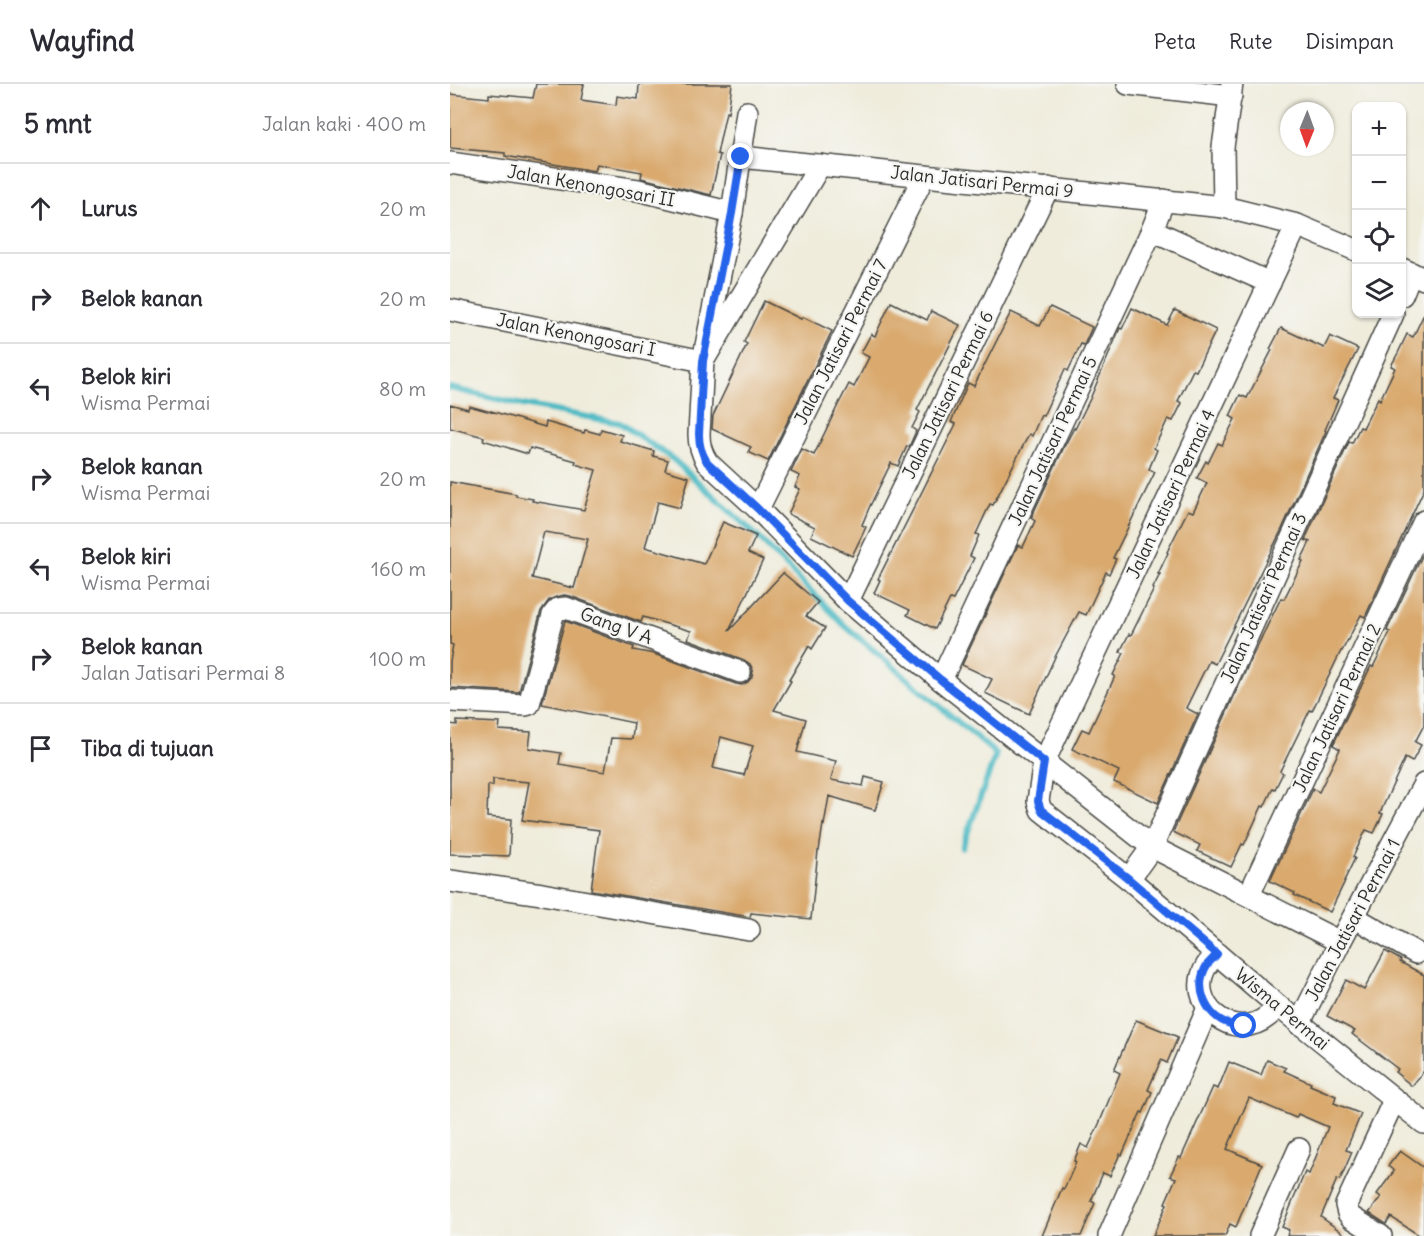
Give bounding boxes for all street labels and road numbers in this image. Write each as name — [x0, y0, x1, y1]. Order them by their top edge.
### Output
street label: Jalan Kenongosari II — [506, 159, 677, 212]
street label: Jalan Jatisari Permai 9 — [889, 160, 1075, 203]
street label: Jalan Jatisari Permai 7 — [789, 255, 892, 428]
street label: Jalan Jatisari Permai 6 — [897, 307, 998, 482]
street label: Jalan Kenongosari I — [494, 308, 658, 361]
street label: Jalan Jatisari Permai 5 — [1003, 353, 1102, 529]
street label: Jalan Jatisari Permai 4 — [1121, 406, 1220, 582]
street label: Jalan Jatisari Permai 3 — [1216, 509, 1311, 686]
street label: Gang V A — [577, 602, 655, 649]
street label: Jalan Jatisari Permai 2 — [1287, 620, 1386, 796]
street label: Jalan Jatisari Permai 1 — [1300, 835, 1405, 1005]
street label: Wisma Permai — [1230, 962, 1334, 1055]

